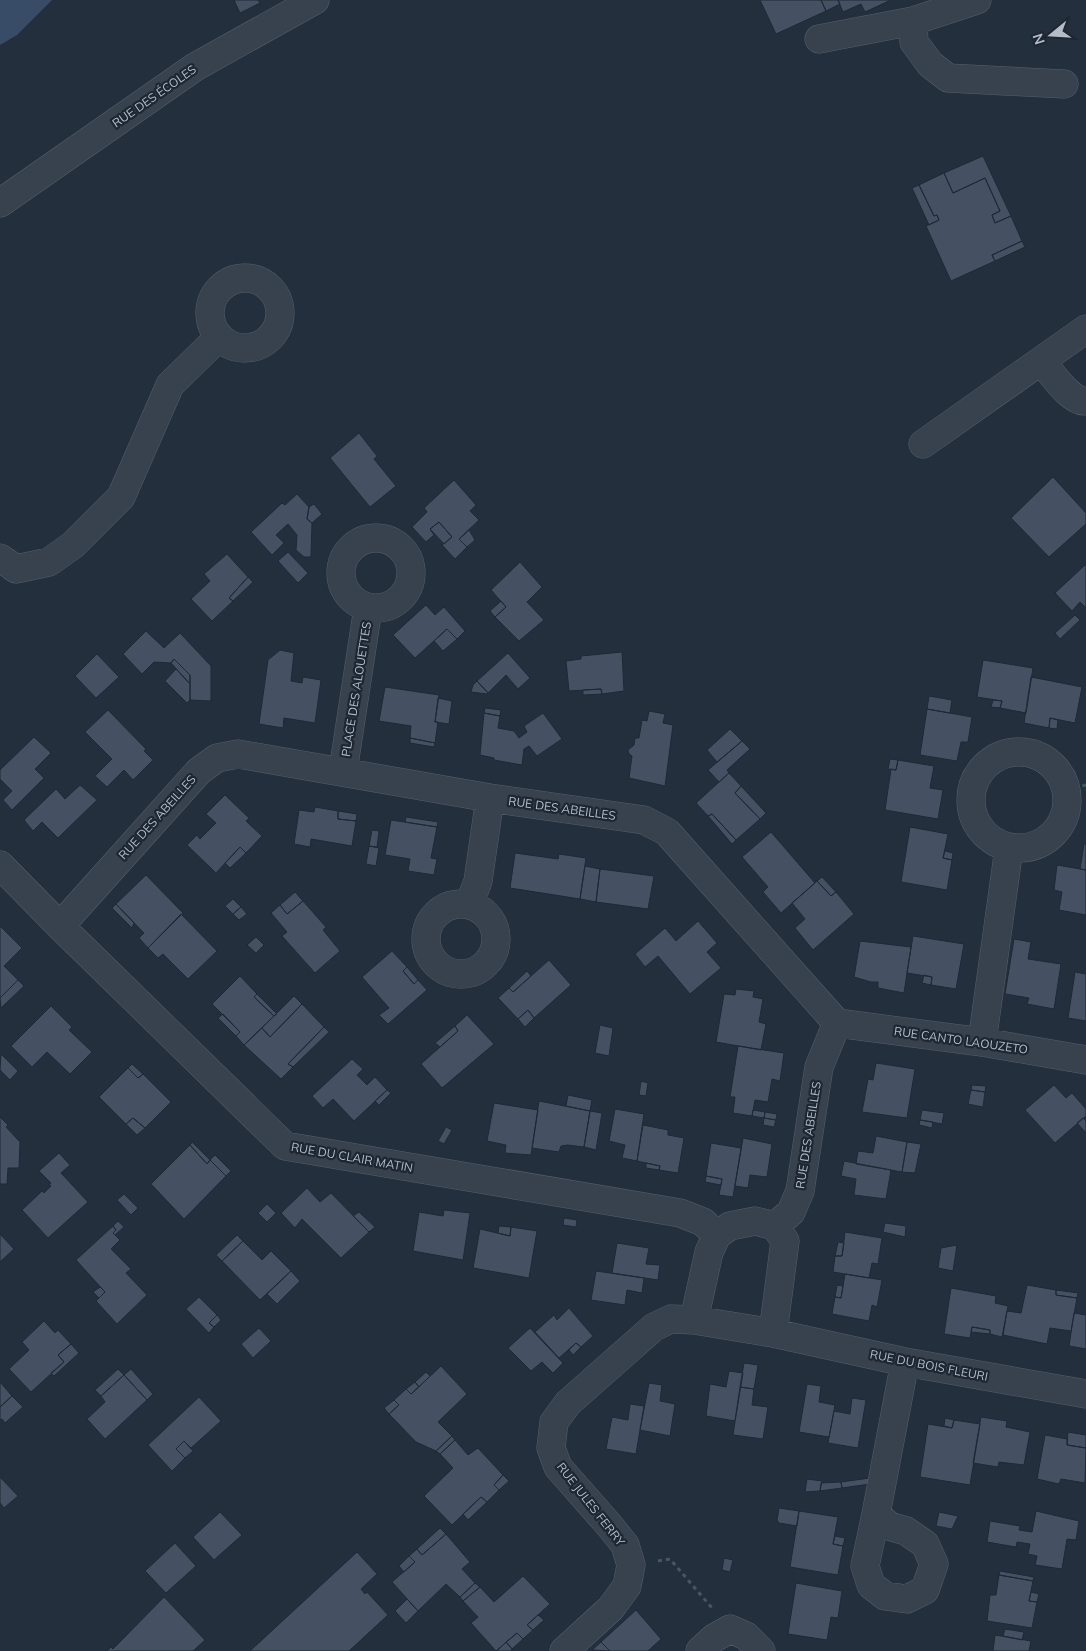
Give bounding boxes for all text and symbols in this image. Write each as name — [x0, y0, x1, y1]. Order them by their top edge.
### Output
north arrow — [1026, 10, 1076, 60]
text: N — [1028, 31, 1049, 47]
street label: RUE DES ÉCOLES — [109, 61, 199, 131]
street label: PLACE DES ALOUETTES — [338, 620, 374, 758]
street label: RUE DES ABEILLES — [115, 772, 199, 862]
street label: RUE DES ABEILLES — [507, 793, 617, 823]
street label: RUE CANTO LAOUZETO — [893, 1023, 1029, 1057]
street label: RUE DES ABEILLES — [792, 1080, 824, 1190]
street label: RUE DU CLAIR MATIN — [290, 1139, 414, 1175]
street label: RUE DU BOIS FLEURI — [869, 1346, 989, 1384]
street label: RUE JULES FERRY — [554, 1459, 629, 1549]

